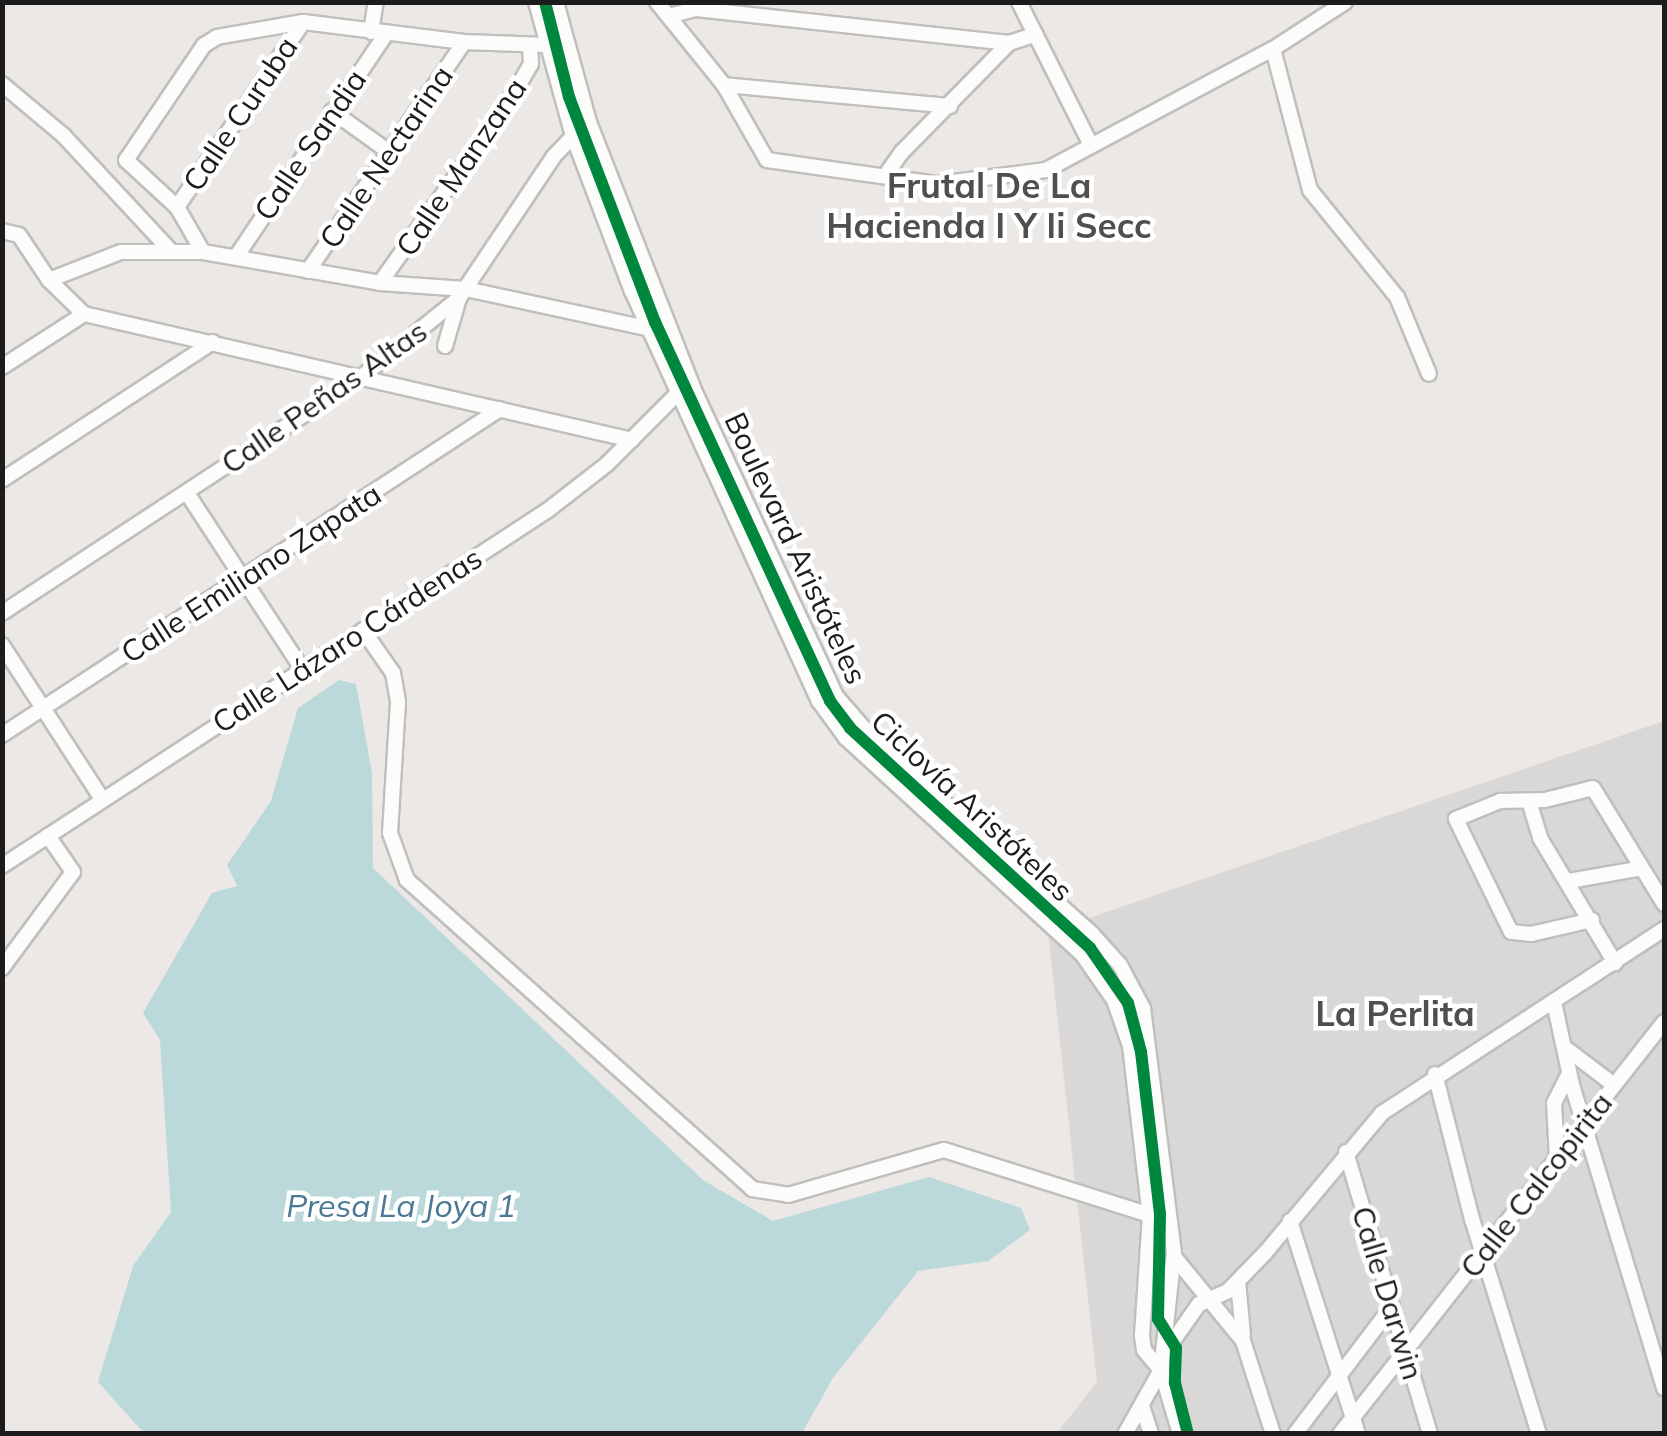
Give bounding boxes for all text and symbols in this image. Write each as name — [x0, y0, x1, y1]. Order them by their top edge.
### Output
street label: Calle Curuba — [175, 30, 305, 198]
street label: Calle Nectarina — [312, 59, 460, 255]
street label: Calle Sandia — [246, 63, 374, 227]
street label: Calle Manzana — [388, 71, 534, 263]
district label: Frutal De La Hacienda I Y Ii Secc — [826, 164, 1152, 246]
street label: Calle Peñas Altas — [214, 313, 434, 481]
street label: Boulevard Aristóteles — [717, 407, 875, 689]
street label: Calle Emiliano Zapata — [114, 476, 388, 670]
street label: Calle Lázaro Cárdenas — [206, 539, 488, 741]
street label: Ciclovía Aristóteles — [864, 703, 1080, 909]
district label: La Perlita — [1315, 992, 1475, 1034]
street label: Calle Calcopirita — [1453, 1085, 1619, 1285]
water label: Presa La Joya 1 — [286, 1186, 516, 1224]
street label: Calle Darwin — [1345, 1202, 1431, 1384]

